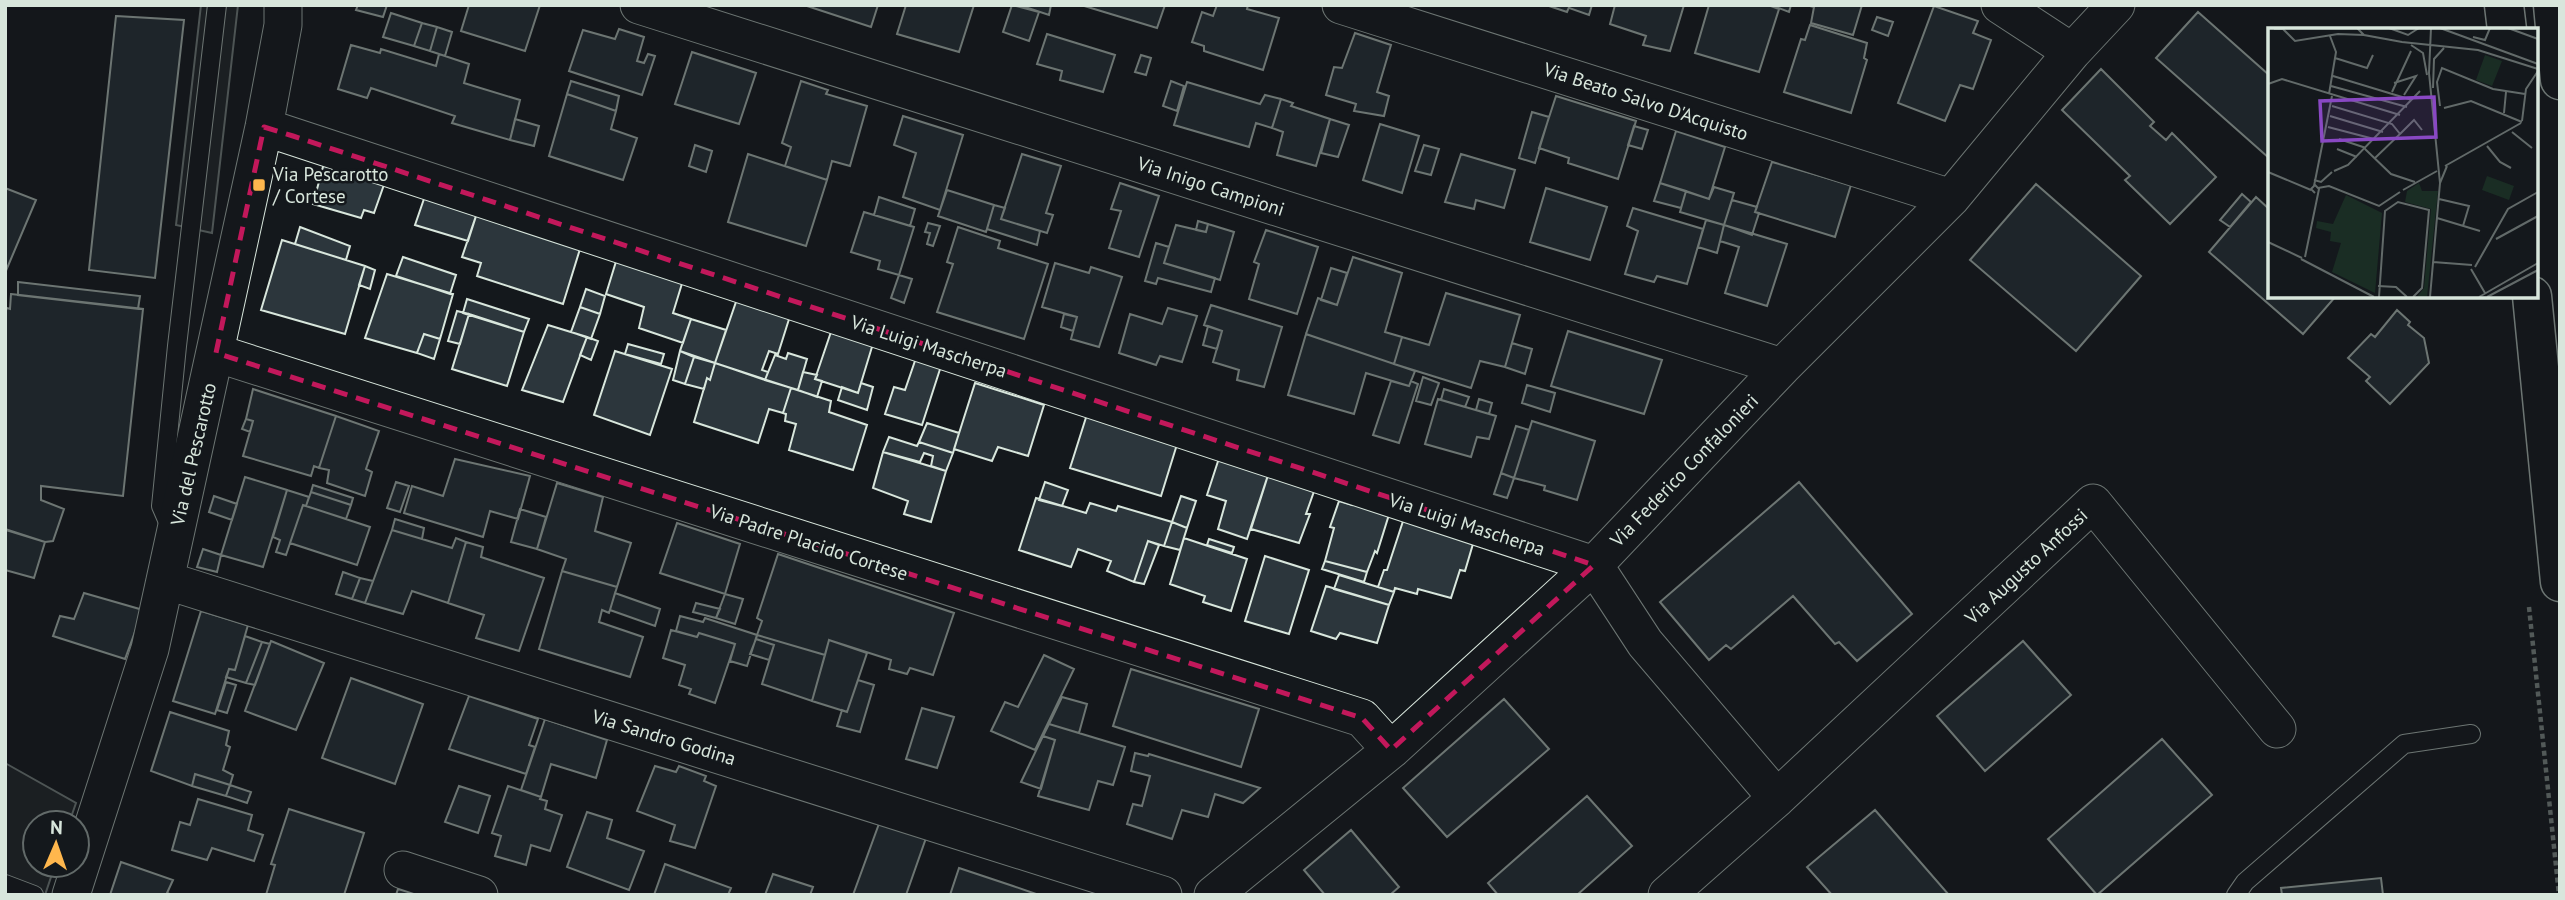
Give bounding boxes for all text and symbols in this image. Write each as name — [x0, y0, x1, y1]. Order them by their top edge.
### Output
inset map — [2268, 28, 2537, 298]
street label: Via Beato Salvo D'Acquisto — [1540, 56, 1751, 145]
street label: Via Inigo Campioni — [1133, 151, 1288, 221]
place label: Via Pescarotto / Cortese — [272, 162, 388, 208]
marker: Via Pescarotto / Cortese — [251, 177, 267, 193]
street label: Via Luigi Mascherpa — [847, 309, 1010, 383]
street label: Via del Pescarotto — [165, 380, 221, 529]
street label: Via Federico Confalonieri — [1604, 389, 1763, 552]
street label: Via Luigi Mascherpa — [1385, 487, 1548, 561]
street label: Via Padre Placido Cortese — [706, 498, 911, 585]
street label: Via Augusto Anfossi — [1959, 503, 2092, 630]
street label: Via Sandro Godina — [588, 703, 739, 770]
north arrow — [21, 809, 91, 879]
text: N — [50, 815, 63, 839]

